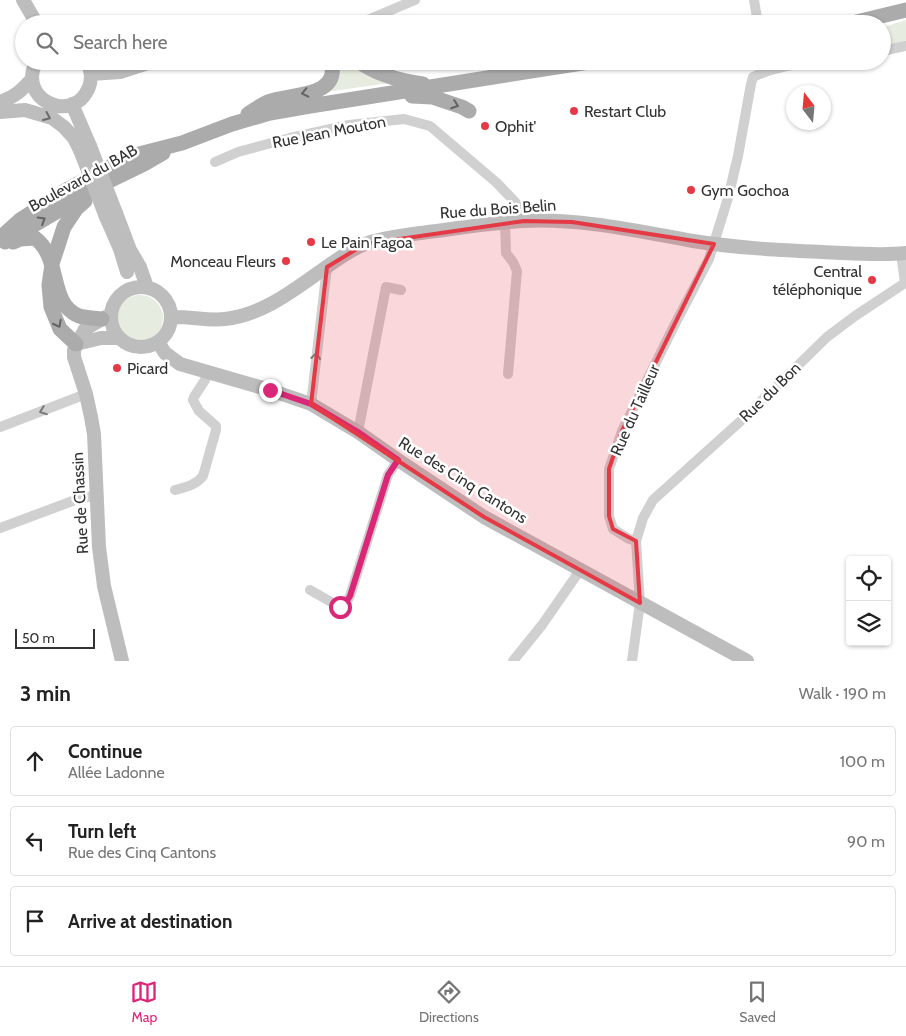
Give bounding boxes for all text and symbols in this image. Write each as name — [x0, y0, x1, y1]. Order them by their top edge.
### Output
search box — [15, 15, 891, 70]
icon: search — [33, 29, 61, 57]
text: Search here — [73, 31, 167, 54]
north arrow — [786, 85, 831, 130]
one-way arrow — [301, 88, 310, 98]
one-way arrow — [450, 99, 459, 109]
place label: Restart Club — [584, 102, 666, 121]
marker: Restart Club — [568, 105, 580, 117]
one-way arrow — [42, 110, 51, 121]
street label: Rue Jean Mouton — [271, 112, 387, 152]
place label: Ophit' — [495, 117, 537, 136]
marker: Ophit' — [479, 120, 491, 132]
street label: Boulevard du BAB — [25, 140, 141, 216]
place label: Gym Gochoa — [701, 181, 789, 200]
marker: Gym Gochoa — [685, 184, 697, 196]
street label: Rue du Bois Belin — [439, 195, 557, 223]
one-way arrow — [37, 216, 46, 226]
place label: Le Pain Fagoa — [321, 233, 413, 252]
marker: Le Pain Fagoa — [305, 236, 317, 248]
place label: Monceau Fleurs — [170, 252, 276, 271]
marker: Monceau Fleurs — [280, 255, 292, 267]
place label: Central téléphonique — [772, 262, 862, 299]
marker: Central téléphonique — [866, 274, 878, 286]
one-way arrow — [52, 319, 63, 328]
one-way arrow — [310, 351, 321, 359]
street label: Rue du Bon — [735, 358, 805, 426]
place label: Picard — [127, 359, 168, 378]
street label: Rue du Tailleur — [606, 360, 664, 459]
marker: Picard — [111, 362, 123, 374]
route end — [259, 379, 282, 402]
one-way arrow — [39, 405, 48, 415]
street label: Rue des Cinq Cantons — [395, 433, 531, 528]
street label: Rue de Chassin — [68, 451, 92, 554]
map controls — [846, 556, 891, 646]
button: locate — [846, 556, 891, 601]
route start — [329, 596, 352, 619]
button: layers — [846, 601, 891, 646]
scale bar — [15, 626, 95, 649]
text: 50 m — [22, 629, 55, 647]
text: 3 min — [20, 681, 71, 706]
text: Walk · 190 m — [799, 684, 886, 703]
text: Continue — [68, 740, 142, 763]
icon: ahead — [21, 747, 49, 775]
text: 100 m — [840, 752, 885, 771]
text: Allée Ladonne — [68, 763, 165, 782]
text: Turn left — [68, 820, 136, 843]
icon: left — [21, 827, 49, 855]
text: 90 m — [847, 832, 885, 851]
text: Rue des Cinq Cantons — [68, 843, 216, 862]
icon: arrive — [21, 907, 49, 935]
text: Arrive at destination — [68, 910, 232, 933]
tab: Map — [130, 978, 158, 1026]
tab: Directions — [419, 978, 479, 1026]
tab: Saved — [739, 978, 776, 1026]

